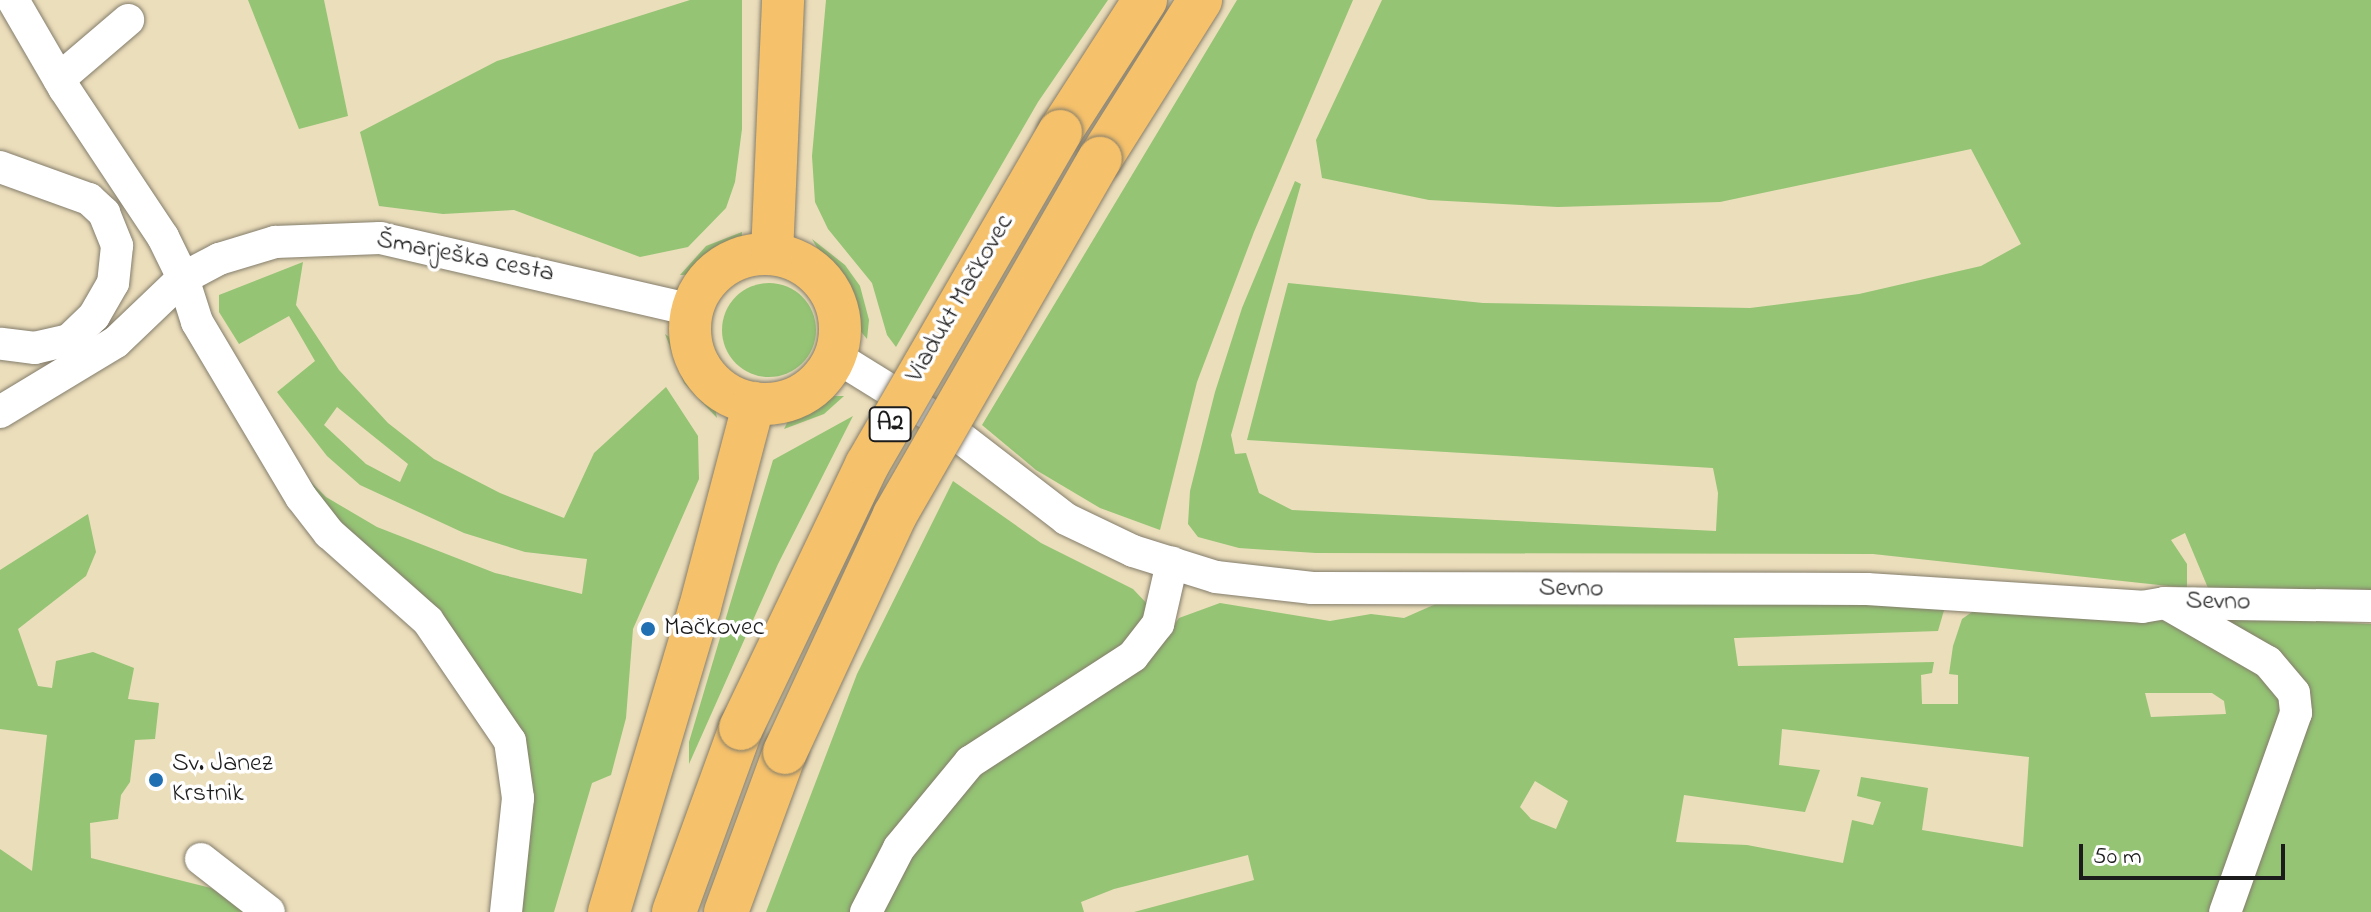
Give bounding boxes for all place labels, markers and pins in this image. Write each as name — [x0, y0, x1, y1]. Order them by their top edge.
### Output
place label: Mačkovec — [664, 613, 764, 645]
marker: Mačkovec — [639, 620, 657, 638]
place label: Sv. Janez Krstnik — [172, 749, 273, 810]
marker: Sv. Janez Krstnik — [147, 771, 165, 789]

